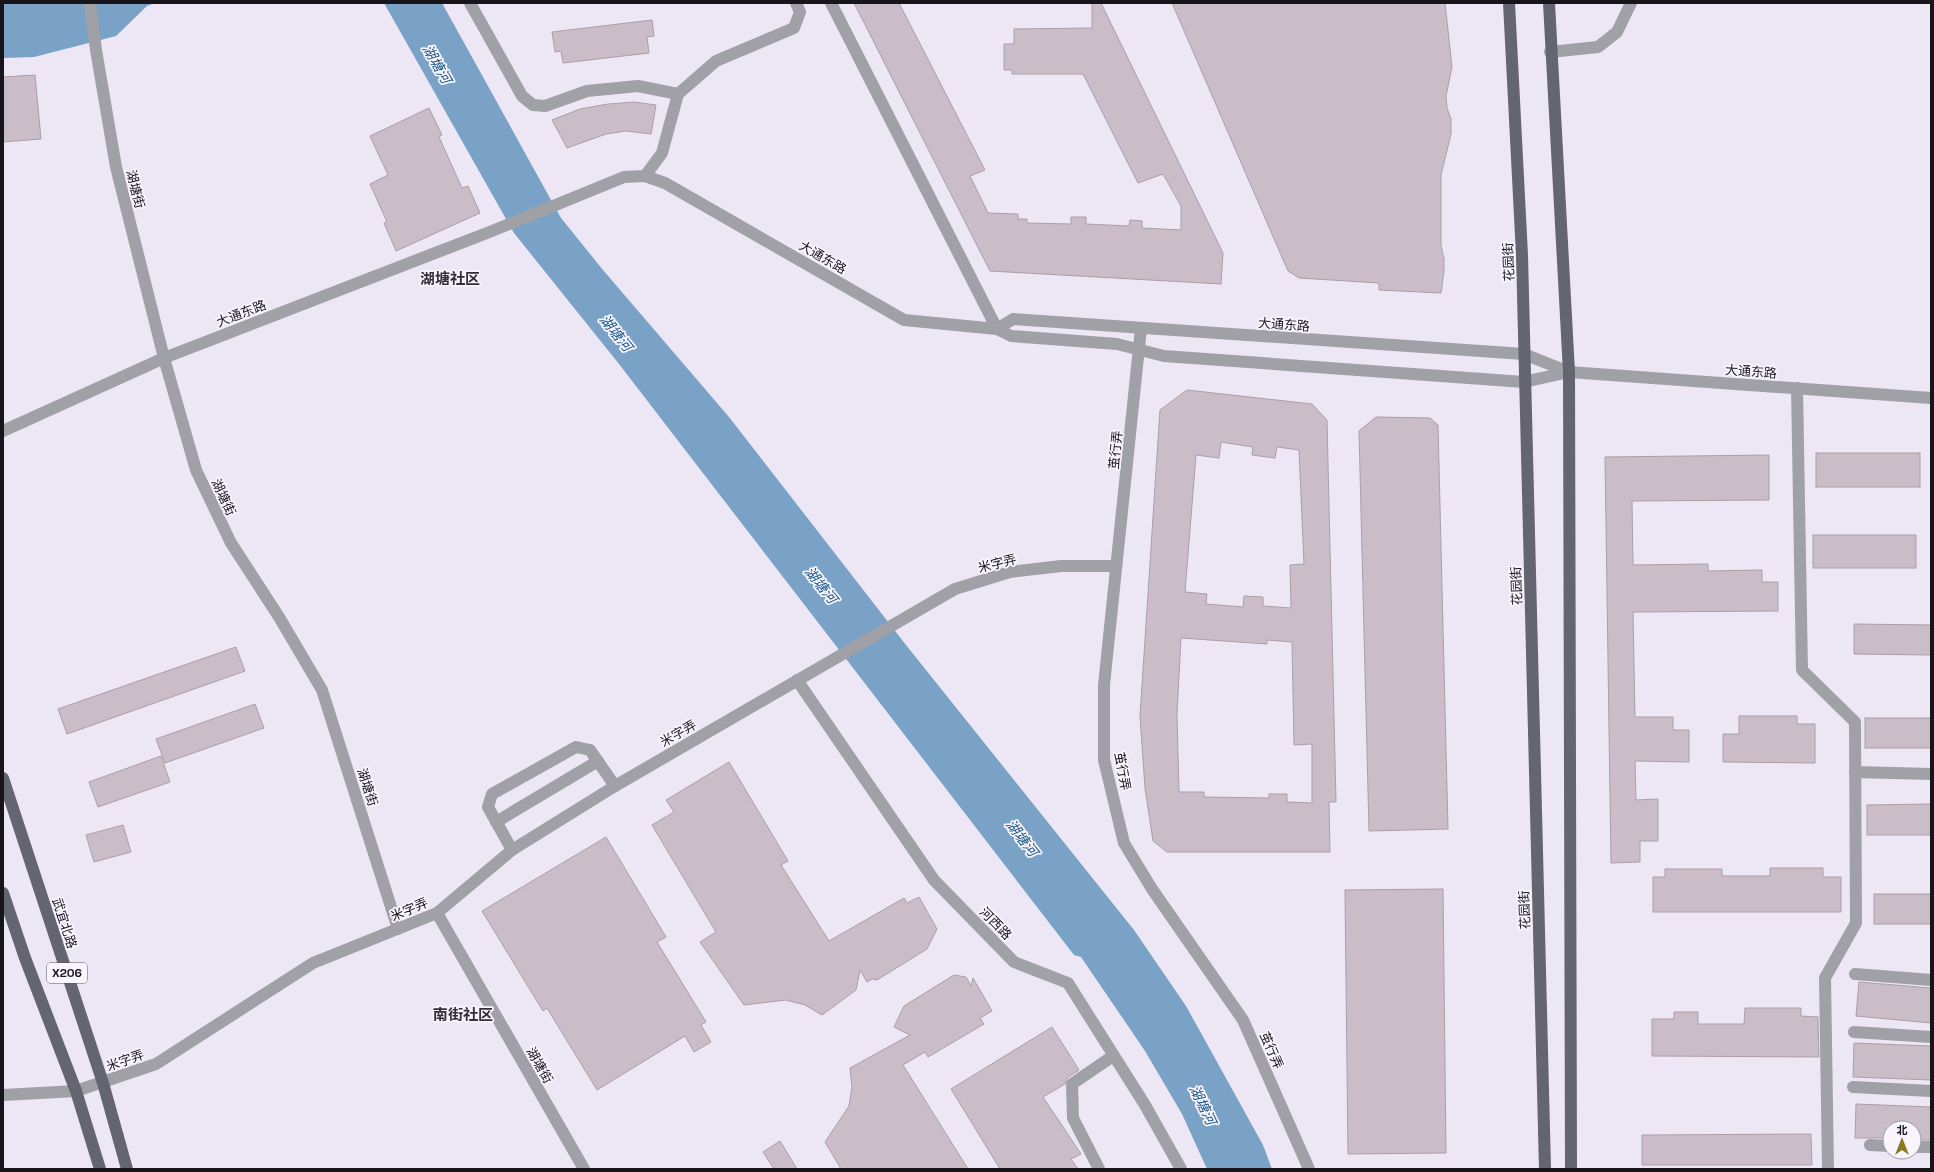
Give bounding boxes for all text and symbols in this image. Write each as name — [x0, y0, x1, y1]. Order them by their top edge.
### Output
water label: 湖塘河 — [419, 41, 457, 89]
street label: 湖塘街 — [123, 168, 148, 210]
street label: 大通东路 — [796, 237, 850, 278]
street label: 花园街 — [1499, 242, 1518, 282]
district label: 湖塘社区 — [420, 269, 480, 288]
street label: 大通东路 — [214, 296, 269, 331]
water label: 湖塘河 — [596, 311, 638, 357]
street label: 大通东路 — [1257, 314, 1311, 335]
street label: 大通东路 — [1724, 361, 1778, 382]
street label: 茧行弄 — [1105, 430, 1126, 470]
street label: 湖塘街 — [208, 476, 239, 518]
street label: 米字弄 — [976, 551, 1018, 576]
water label: 湖塘河 — [801, 563, 843, 609]
street label: 花园街 — [1507, 566, 1526, 606]
street label: 米字弄 — [657, 716, 699, 751]
street label: 茧行弄 — [1111, 750, 1134, 792]
street label: 湖塘街 — [353, 766, 382, 808]
water label: 湖塘河 — [1002, 816, 1044, 862]
street label: 花园街 — [1515, 890, 1534, 930]
street label: 米字弄 — [388, 894, 430, 925]
street label: 武宜北路 — [48, 896, 81, 951]
street label: 河西路 — [976, 903, 1015, 943]
road number: X206 — [47, 963, 87, 983]
district label: 南街社区 — [433, 1005, 493, 1024]
street label: 茧行弄 — [1256, 1029, 1287, 1071]
street label: 湖塘街 — [522, 1044, 557, 1086]
street label: 米字弄 — [104, 1046, 146, 1075]
water label: 湖塘河 — [1186, 1082, 1222, 1131]
north arrow — [1882, 1120, 1922, 1160]
text: 北 — [1897, 1123, 1908, 1137]

